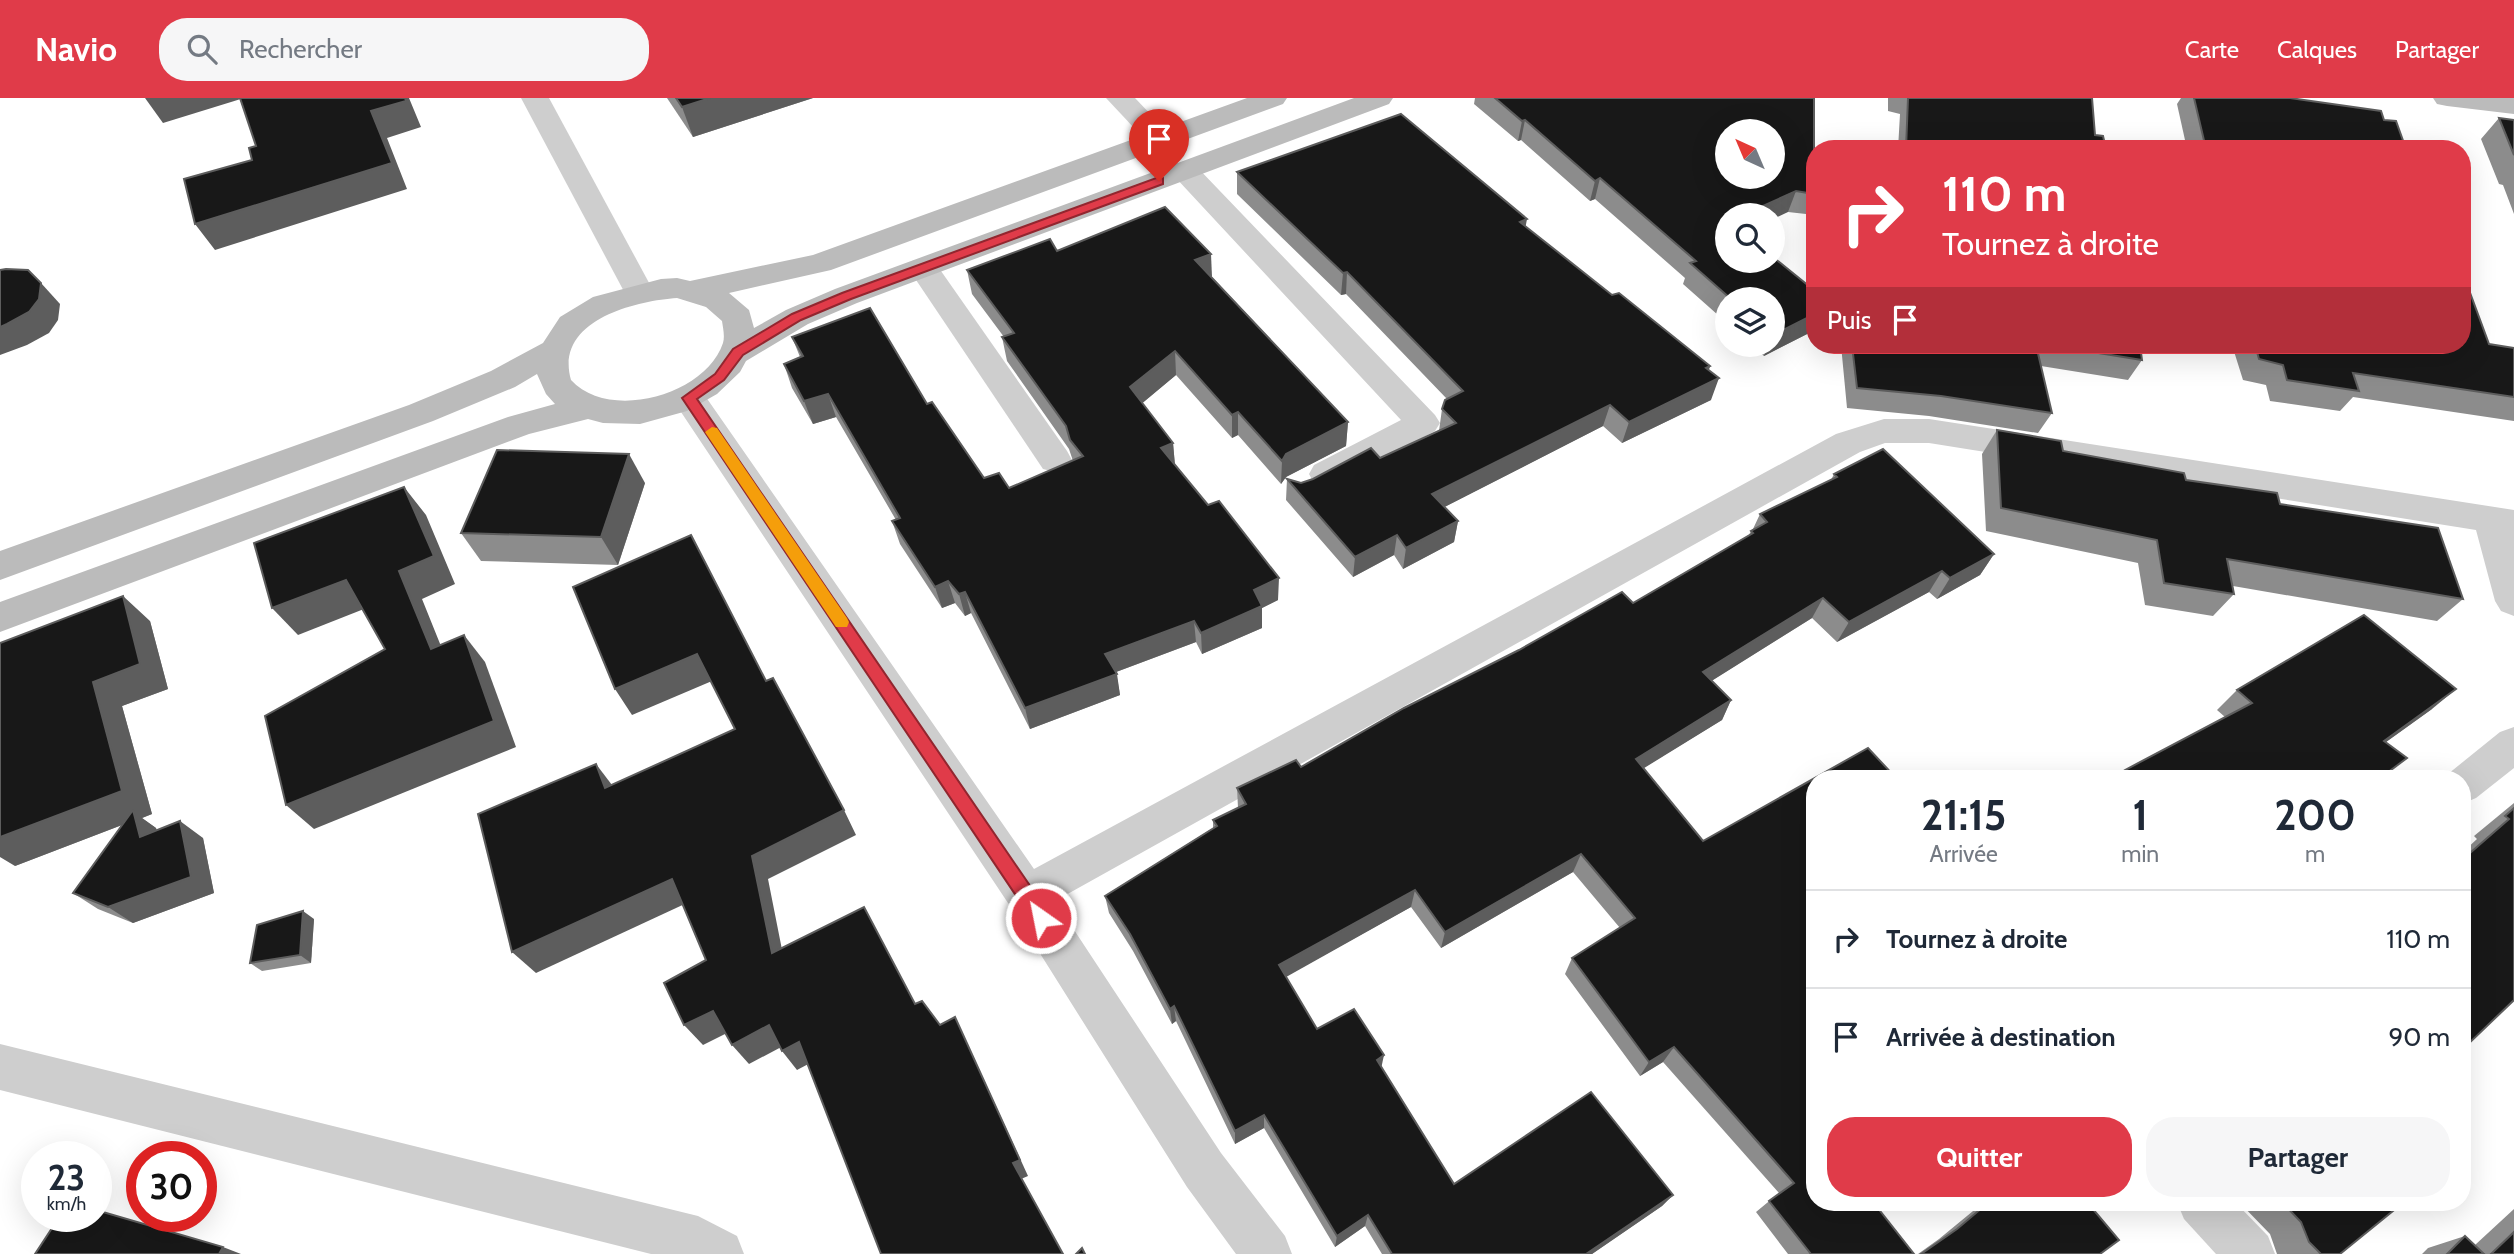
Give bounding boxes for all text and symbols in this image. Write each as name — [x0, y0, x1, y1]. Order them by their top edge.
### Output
search box — [159, 18, 649, 81]
text: Navio — [35, 29, 117, 69]
icon: search — [183, 30, 221, 68]
text: Rechercher — [239, 33, 362, 65]
text: Carte — [2185, 35, 2239, 64]
text: Calques — [2277, 35, 2357, 64]
text: Partager — [2395, 35, 2479, 64]
pin — [1129, 109, 1189, 181]
north arrow — [1715, 119, 1785, 189]
map controls — [1715, 119, 1785, 357]
icon: arrive — [1140, 120, 1178, 158]
text: 110 m — [1942, 164, 2066, 223]
icon: right — [1827, 168, 1918, 259]
button: search — [1715, 203, 1785, 273]
text: Tournez à droite — [1942, 224, 2159, 263]
button: layers — [1715, 287, 1785, 357]
icon: arrive — [1886, 301, 1924, 339]
text: Puis — [1827, 304, 1872, 336]
text: 21:15 — [1921, 789, 2006, 841]
text: 1 — [2133, 789, 2148, 841]
text: 200 — [2274, 789, 2356, 841]
text: Arrivée — [1930, 840, 1998, 868]
text: min — [2121, 840, 2159, 868]
text: m — [2305, 840, 2325, 868]
position arrow — [1004, 881, 1078, 955]
icon: right — [1827, 920, 1865, 958]
text: Tournez à droite — [1886, 923, 2068, 955]
text: 110 m — [2386, 923, 2450, 955]
icon: arrive — [1827, 1018, 1865, 1056]
text: Arrivée à destination — [1886, 1021, 2116, 1053]
text: 90 m — [2388, 1021, 2450, 1053]
button: Quitter — [1827, 1117, 2132, 1197]
button: Partager — [2146, 1117, 2450, 1197]
speed limit sign: 30 — [126, 1141, 217, 1232]
text: 23 — [48, 1156, 85, 1199]
text: km/h — [47, 1193, 86, 1215]

